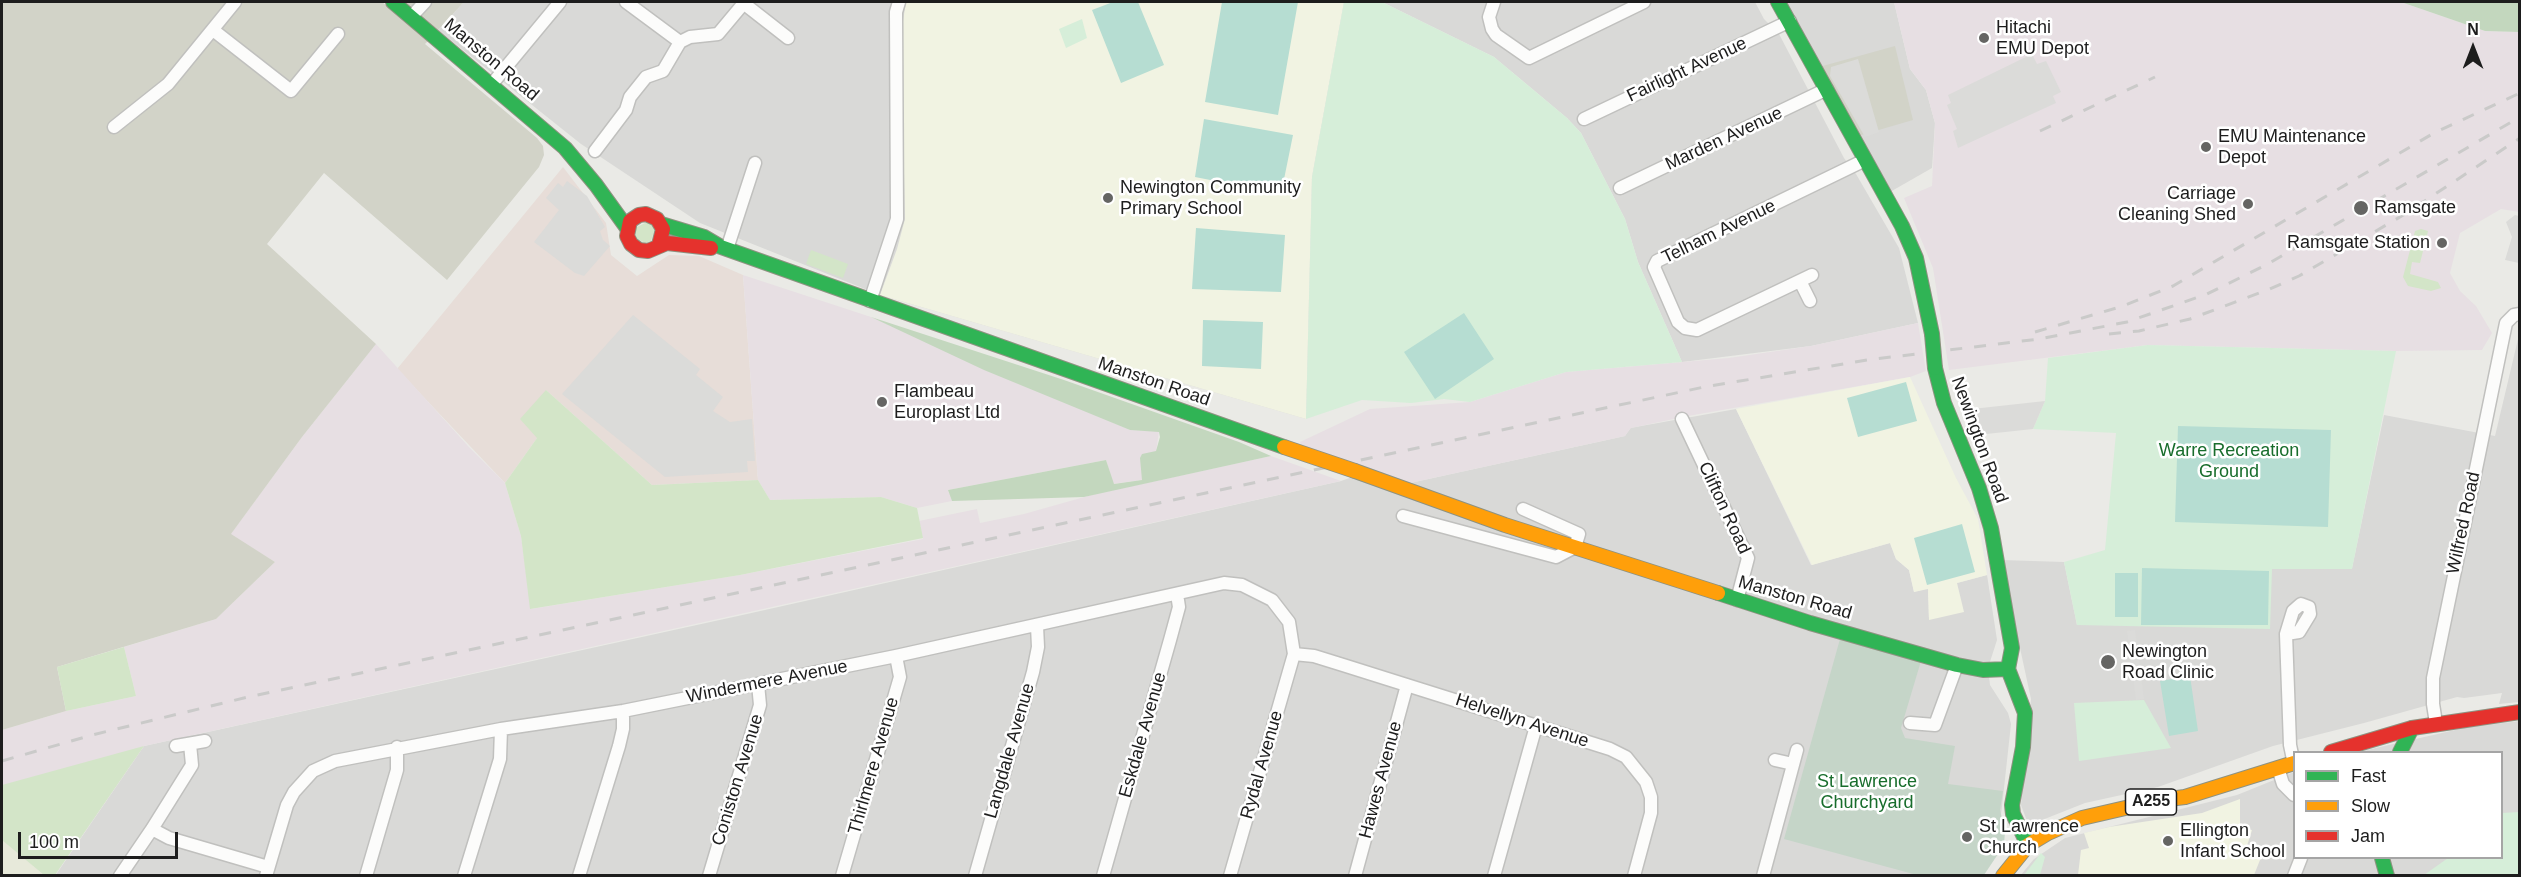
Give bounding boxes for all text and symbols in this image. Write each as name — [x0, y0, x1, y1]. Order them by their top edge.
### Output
street label: Manston Road — [439, 14, 543, 106]
place label: Hitachi EMU Depot — [1996, 17, 2089, 60]
north arrow — [2443, 18, 2503, 78]
text: N — [2467, 21, 2479, 38]
marker: Hitachi EMU Depot — [1977, 31, 1991, 45]
street label: Fairlight Avenue — [1624, 33, 1750, 107]
street label: Marden Avenue — [1662, 102, 1786, 176]
place label: EMU Maintenance Depot — [2218, 126, 2366, 168]
marker: EMU Maintenance Depot — [2199, 140, 2213, 154]
place label: Newington Community Primary School — [1120, 177, 1301, 219]
place label: Carriage Cleaning Shed — [2118, 183, 2236, 226]
marker: Newington Community Primary School — [1101, 191, 1115, 205]
street label: Telham Avenue — [1659, 195, 1779, 269]
marker: Carriage Cleaning Shed — [2241, 197, 2255, 211]
place label: Ramsgate — [2374, 197, 2456, 219]
marker: Ramsgate — [2352, 199, 2370, 217]
place label: Ramsgate Station — [2287, 232, 2430, 254]
marker: Ramsgate Station — [2435, 236, 2449, 250]
street label: Manston Road — [1095, 353, 1213, 411]
street label: Newington Road — [1946, 374, 2012, 506]
place label: Flambeau Europlast Ltd — [894, 381, 1000, 424]
marker: Flambeau Europlast Ltd — [875, 395, 889, 409]
park label: Warre Recreation Ground — [2159, 440, 2299, 482]
street label: Clifton Road — [1693, 459, 1755, 557]
street label: Wilfred Road — [2443, 470, 2485, 576]
street label: Manston Road — [1736, 571, 1854, 625]
place label: Newington Road Clinic — [2122, 641, 2214, 684]
marker: Newington Road Clinic — [2099, 653, 2117, 671]
street label: Windermere Avenue — [685, 656, 849, 708]
street label: Eskdale Avenue — [1115, 670, 1171, 800]
street label: Langdale Avenue — [980, 681, 1040, 821]
street label: Helvellyn Avenue — [1453, 689, 1591, 753]
street label: Thirlmere Avenue — [844, 695, 904, 837]
street label: Rydal Avenue — [1236, 708, 1288, 822]
street label: Coniston Avenue — [708, 711, 768, 849]
street label: Hawes Avenue — [1355, 719, 1407, 841]
legend — [2293, 751, 2503, 859]
text: Fast — [2351, 766, 2386, 786]
park label: St Lawrence Churchyard — [1817, 771, 1917, 814]
road number: A255 — [2126, 789, 2176, 815]
text: Slow — [2351, 796, 2390, 816]
place label: St Lawrence Church — [1979, 816, 2079, 858]
scale bar — [21, 820, 182, 858]
place label: Ellington Infant School — [2180, 820, 2285, 862]
text: Jam — [2351, 826, 2385, 846]
marker: St Lawrence Church — [1960, 830, 1974, 844]
text: 100 m — [29, 832, 79, 852]
marker: Ellington Infant School — [2161, 834, 2175, 848]

